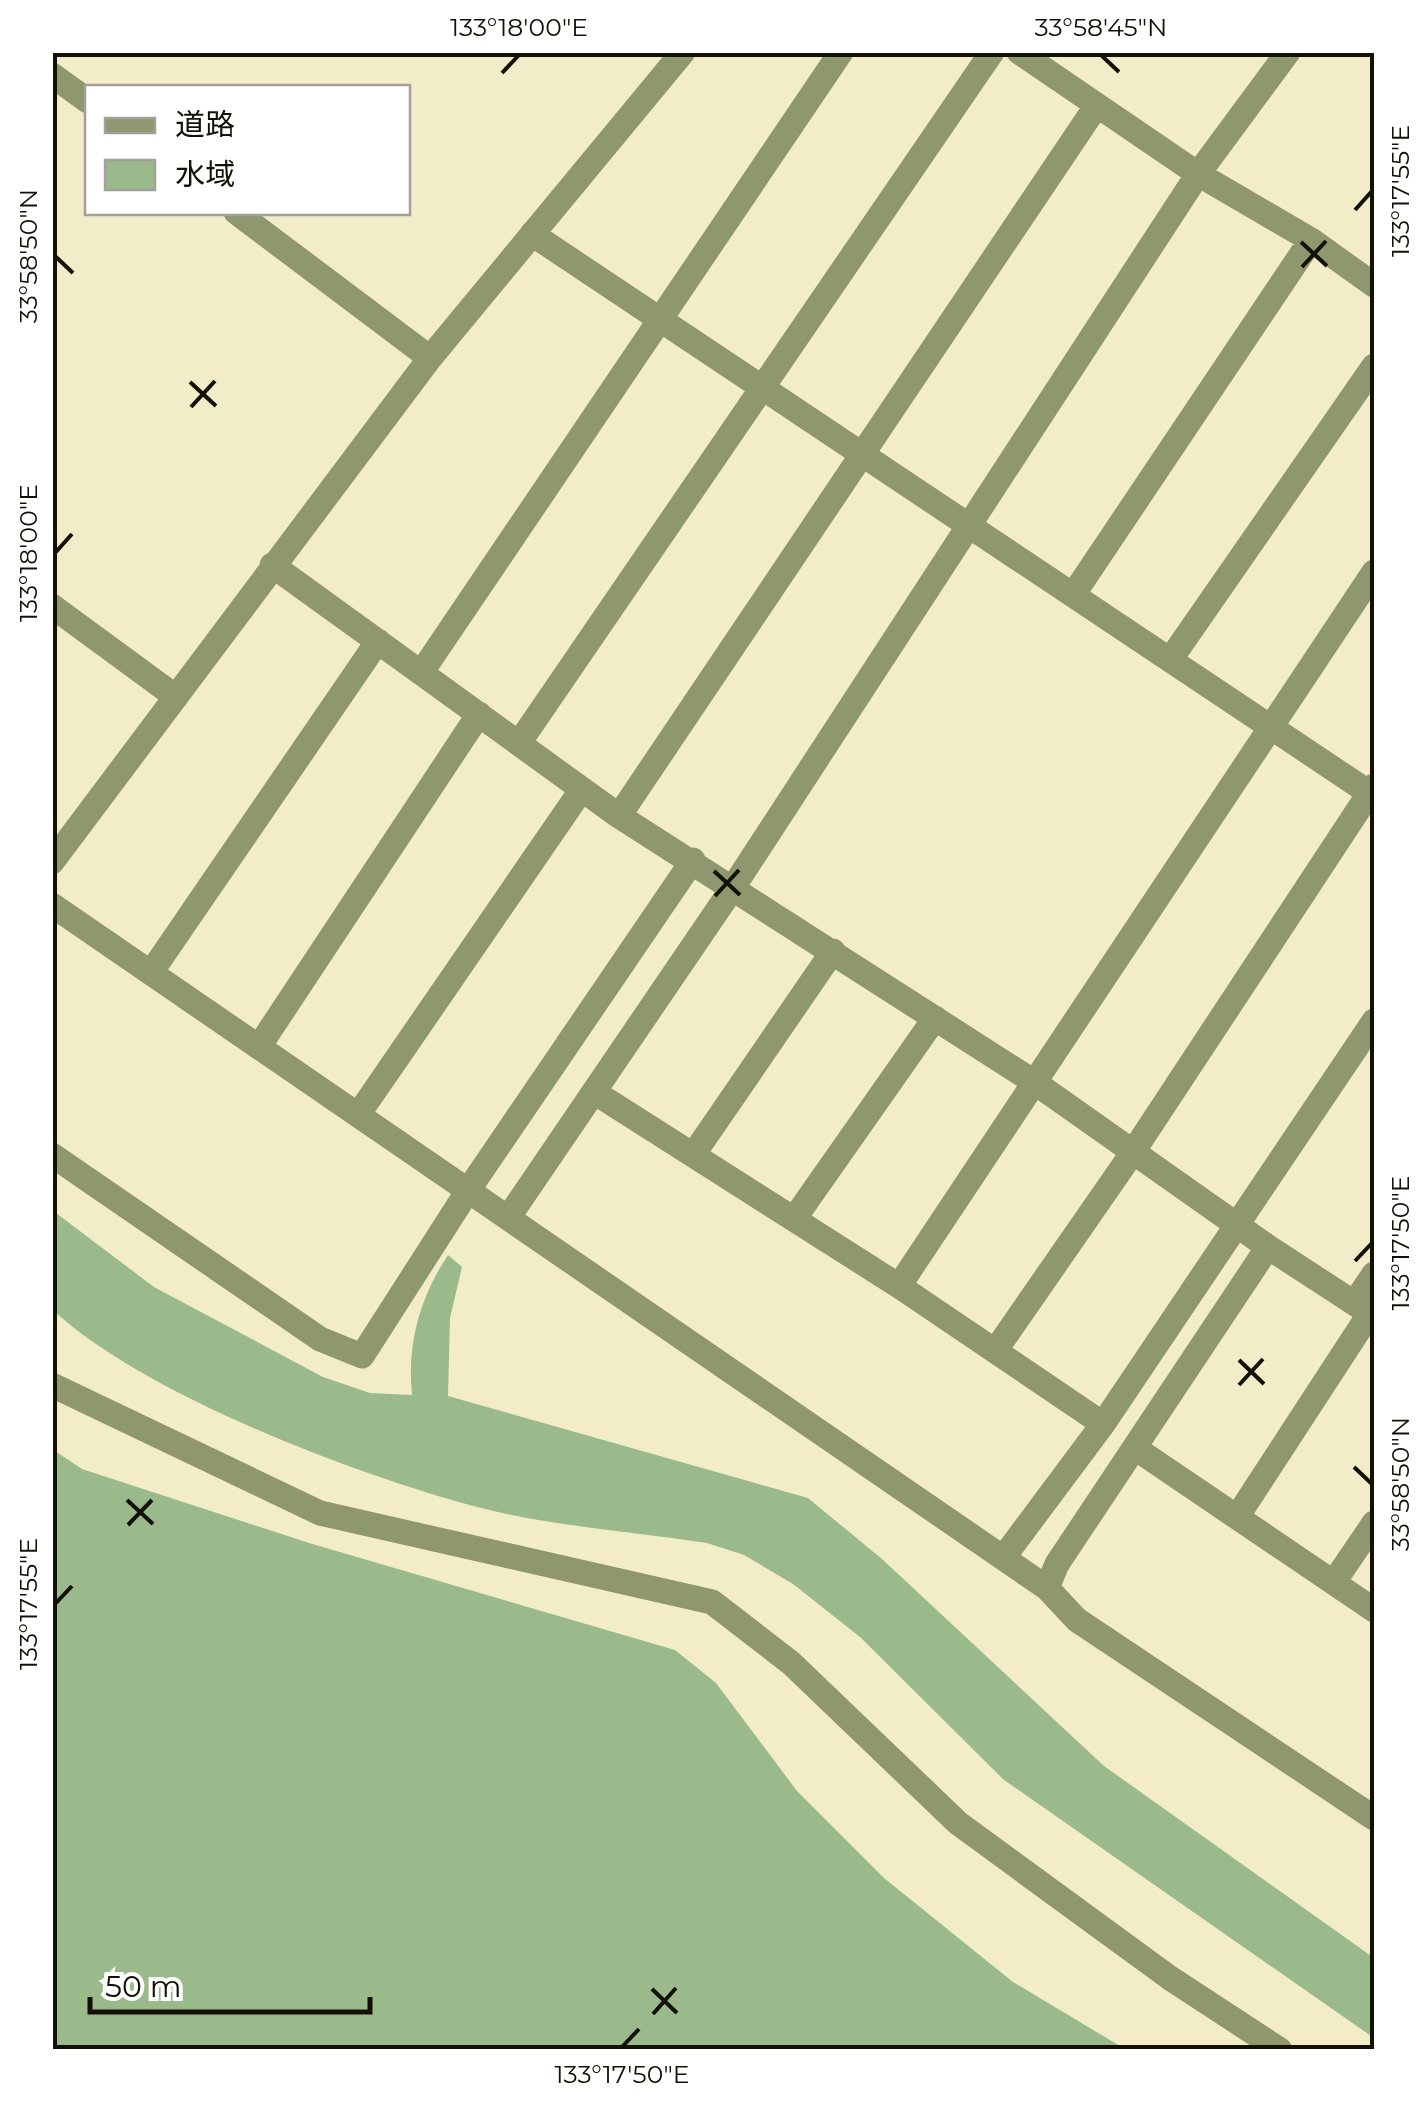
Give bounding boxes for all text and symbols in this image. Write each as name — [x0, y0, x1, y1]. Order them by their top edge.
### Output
text: 133°18'00"E — [450, 12, 588, 42]
text: 33°58'45"N — [1035, 12, 1167, 42]
legend — [85, 85, 410, 215]
text: 道路 — [175, 106, 235, 143]
text: 133°17'55"E — [1385, 125, 1415, 257]
text: 水域 — [175, 156, 235, 193]
text: 33°58'50"N — [13, 189, 43, 323]
text: 133°18'00"E — [13, 484, 43, 622]
text: 133°17'50"E — [1385, 1176, 1415, 1310]
text: 33°58'50"N — [1385, 1417, 1415, 1551]
text: 133°17'55"E — [13, 1538, 43, 1670]
scale bar — [90, 1952, 370, 2014]
text: 50 m — [105, 1968, 182, 2005]
text: 133°17'50"E — [555, 2059, 689, 2089]

